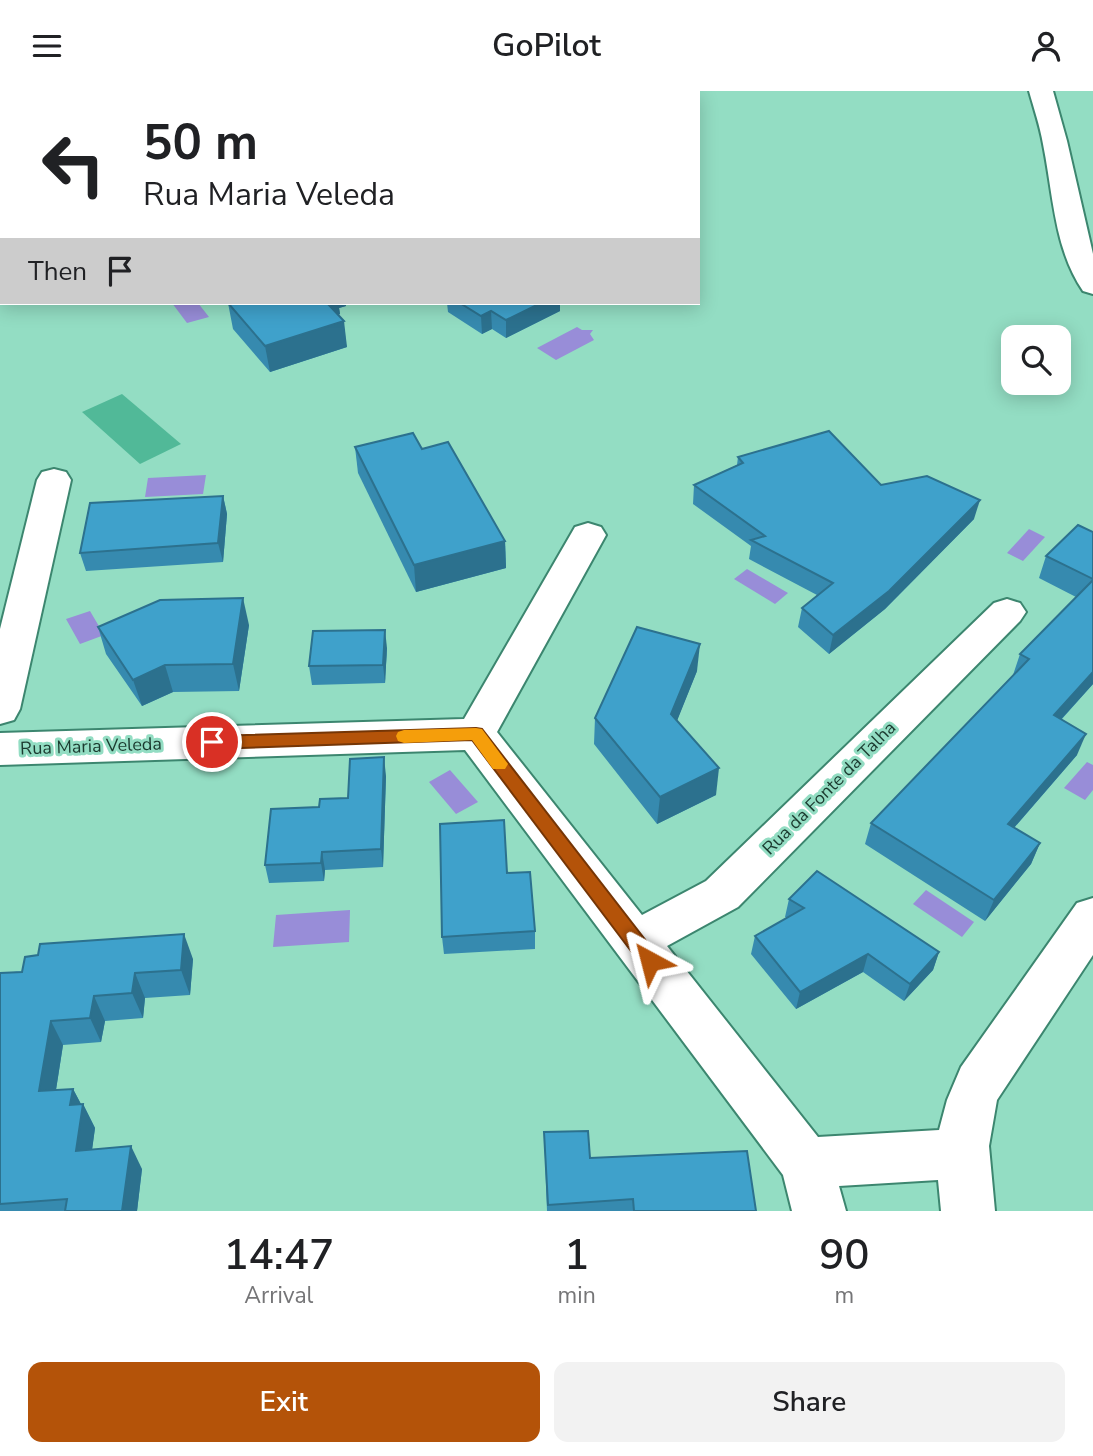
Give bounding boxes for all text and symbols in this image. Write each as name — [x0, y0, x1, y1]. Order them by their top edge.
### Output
text: GoPilot — [492, 24, 601, 67]
icon: menu — [28, 27, 66, 65]
icon: person — [1027, 27, 1065, 65]
text: 50 m — [143, 109, 258, 176]
icon: left — [28, 119, 119, 210]
text: Rua Maria Veleda — [143, 173, 395, 216]
icon: arrive — [101, 252, 139, 290]
text: Then — [28, 254, 87, 289]
map controls — [1001, 325, 1071, 395]
button: search — [1001, 325, 1071, 395]
pin — [182, 712, 242, 772]
street label: Rua da Fonte da Talha — [757, 716, 901, 860]
icon: arrive — [193, 723, 231, 761]
street label: Rua Maria Veleda — [20, 732, 162, 760]
position arrow — [613, 924, 687, 998]
text: 14:47 — [223, 1227, 334, 1284]
text: 1 — [564, 1227, 589, 1284]
text: 90 — [819, 1227, 870, 1284]
text: Arrival — [244, 1280, 313, 1311]
text: min — [558, 1280, 596, 1311]
text: m — [834, 1280, 854, 1311]
button: Exit — [28, 1362, 540, 1442]
button: Share — [554, 1362, 1065, 1442]

